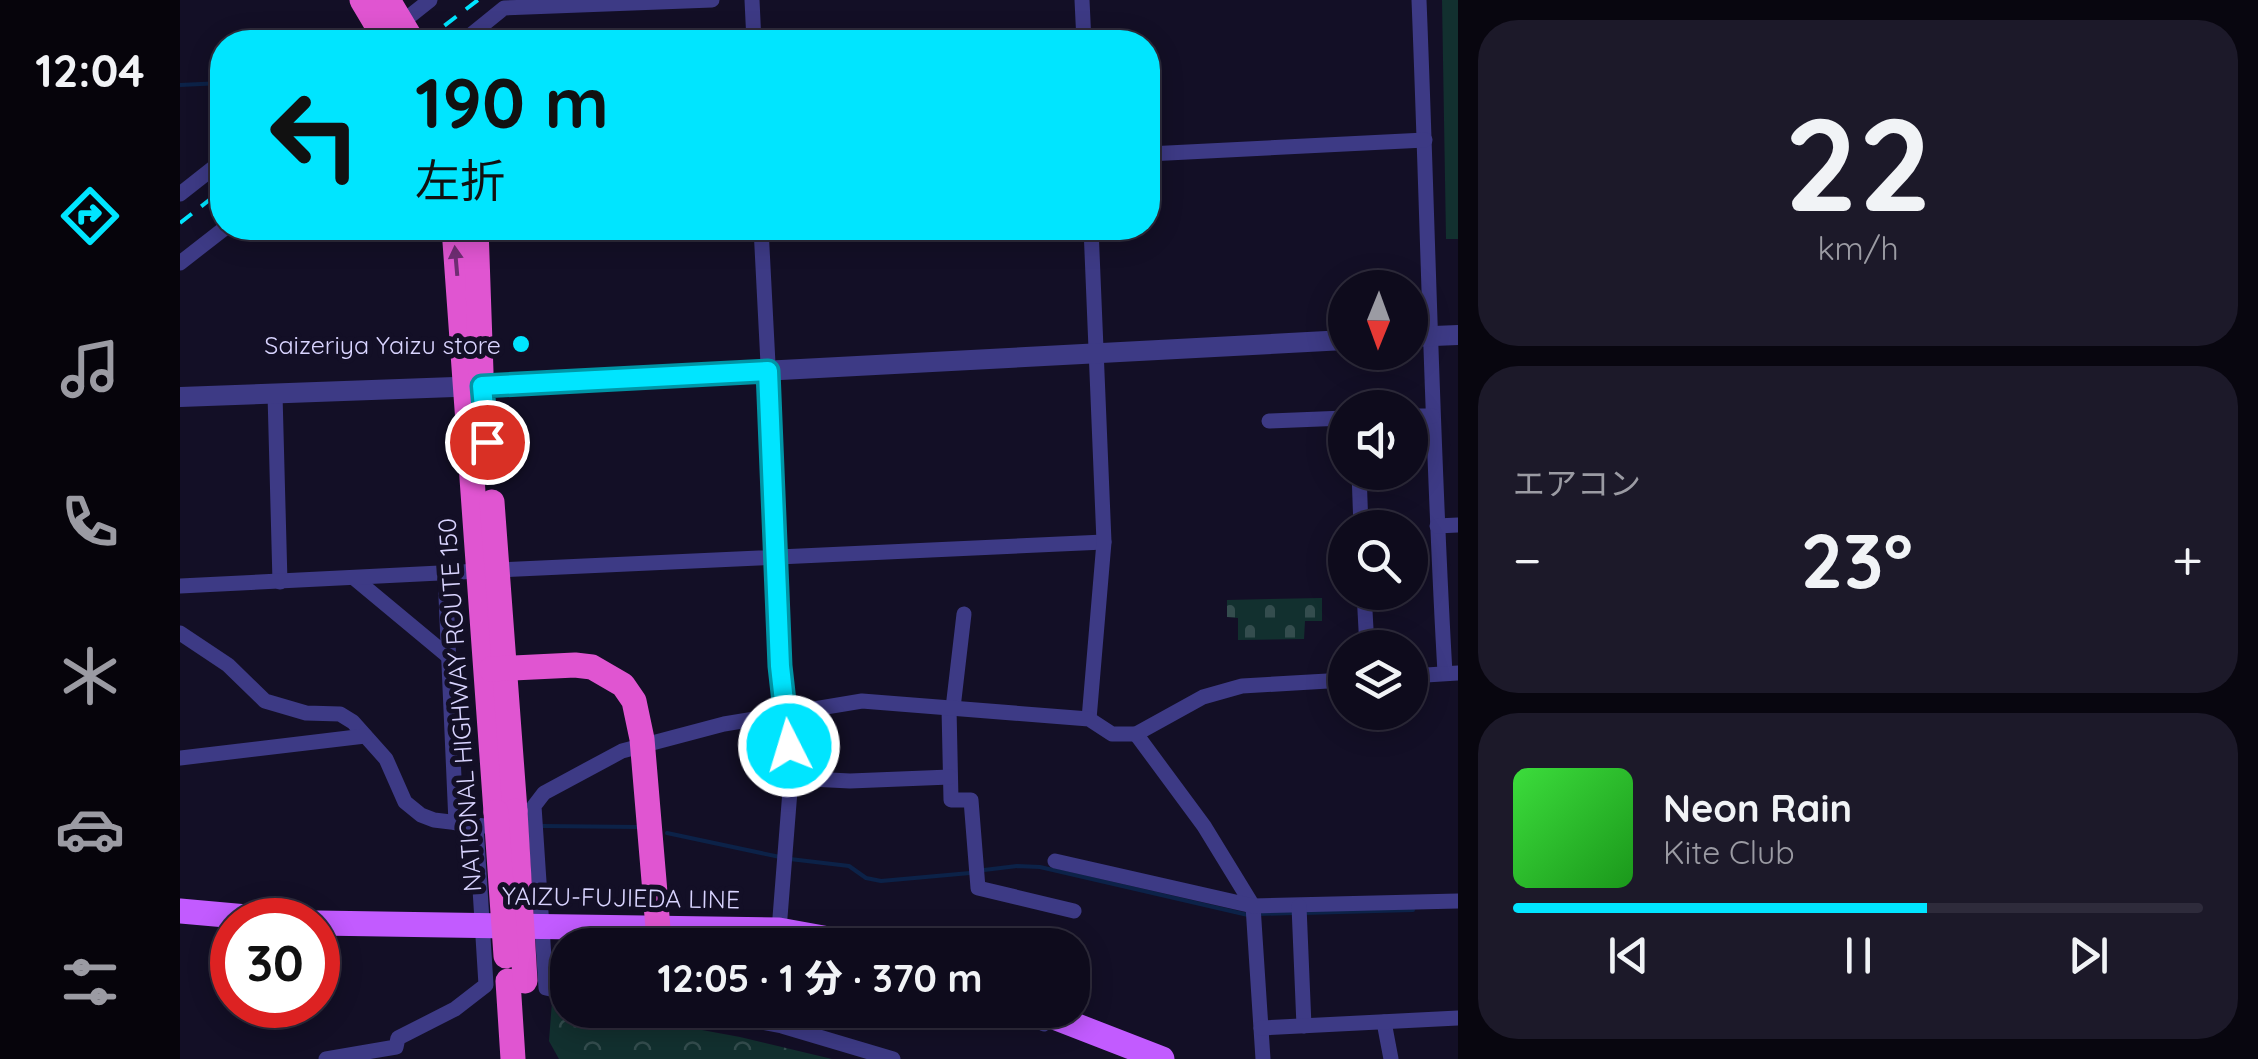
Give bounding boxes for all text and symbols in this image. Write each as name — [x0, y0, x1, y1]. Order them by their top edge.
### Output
text: 12:04 — [35, 42, 145, 98]
text: 190 m — [415, 58, 609, 146]
icon: left — [250, 70, 380, 200]
text: 22 — [1784, 81, 1932, 244]
text: 左折 — [415, 152, 505, 208]
icon: directions — [55, 181, 125, 251]
text: km/h — [1817, 228, 1899, 268]
one-way arrow — [448, 245, 464, 276]
north arrow — [1328, 270, 1428, 370]
map controls — [1328, 270, 1428, 730]
place label: Saizeriya Yaizu store — [264, 329, 501, 360]
marker: Saizeriya Yaizu store — [510, 333, 532, 355]
icon: music — [55, 334, 125, 404]
button: sound — [1328, 390, 1428, 490]
pin — [445, 400, 530, 485]
icon: arrive — [460, 415, 515, 470]
text: エアコン — [1513, 463, 1641, 503]
icon: phone — [55, 487, 125, 557]
button: search — [1328, 510, 1428, 610]
text: 23° — [1801, 513, 1913, 607]
street label: NATIONAL HIGHWAY ROUTE 150 — [430, 517, 488, 893]
text: − — [1513, 525, 1542, 594]
text: + — [2172, 525, 2203, 594]
button: layers — [1328, 630, 1428, 730]
icon: climate — [55, 641, 125, 711]
position arrow — [737, 694, 841, 798]
text: Neon Rain — [1663, 784, 1852, 832]
icon: car — [55, 794, 125, 864]
text: Kite Club — [1663, 832, 1795, 872]
street label: YAIZU-FUJIEDA LINE — [502, 879, 740, 915]
speed limit sign: 30 — [210, 898, 340, 1028]
icon: previous — [1601, 928, 1656, 983]
icon: pause — [1831, 928, 1886, 983]
icon: next — [2061, 928, 2116, 983]
icon: filters — [55, 947, 125, 1017]
text: 12:05 · 1 分 · 370 m — [657, 954, 983, 1002]

